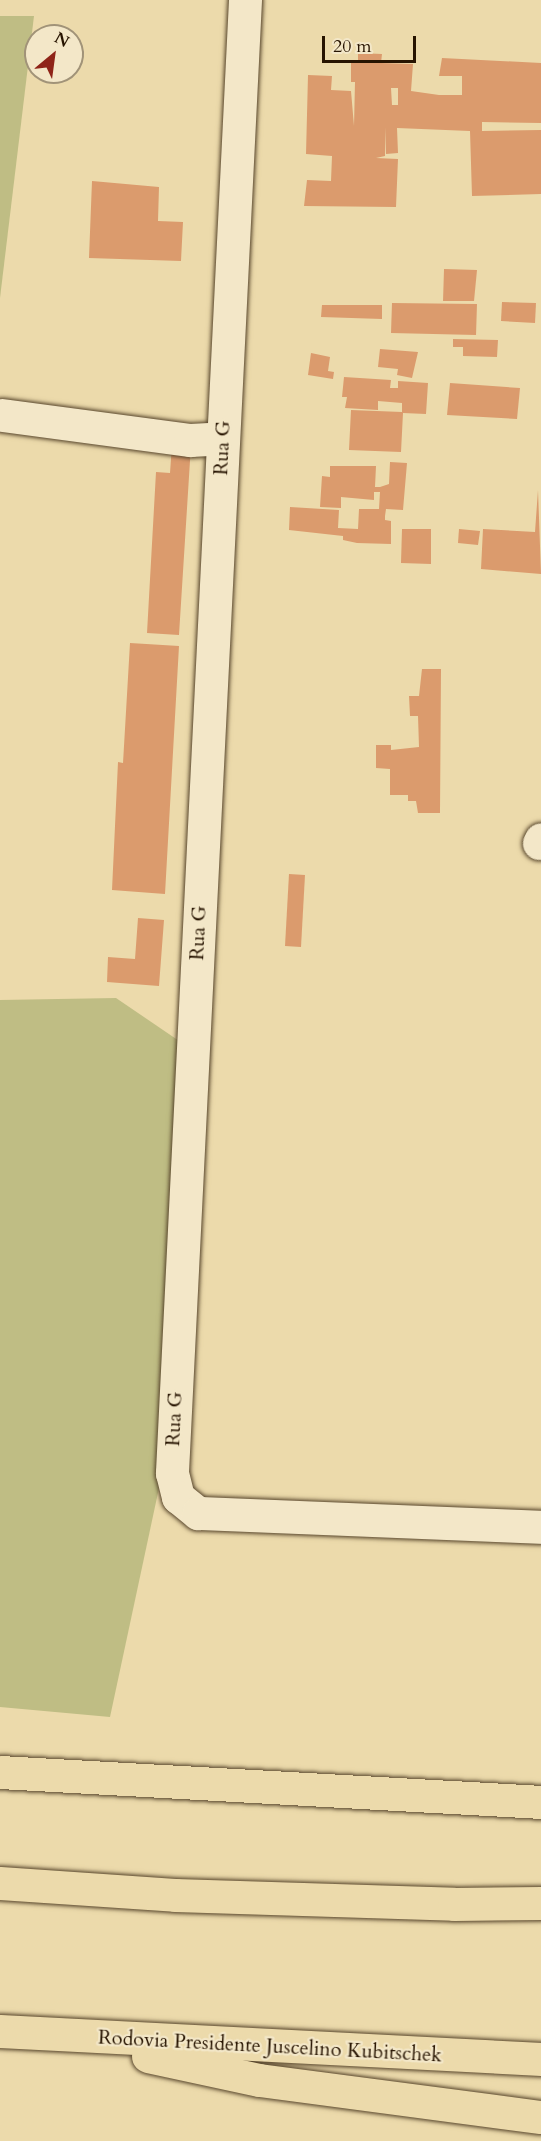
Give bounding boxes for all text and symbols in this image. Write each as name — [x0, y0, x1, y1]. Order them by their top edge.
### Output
north arrow — [24, 24, 84, 84]
scale bar — [325, 24, 420, 62]
text: N — [50, 27, 73, 53]
text: 20 m — [333, 34, 372, 59]
street label: Rua G — [209, 420, 235, 476]
street label: Rua G — [185, 905, 211, 961]
street label: Rua G — [161, 1391, 187, 1447]
street label: Rodovia Presidente Juscelino Kubitschek — [97, 2025, 443, 2067]

